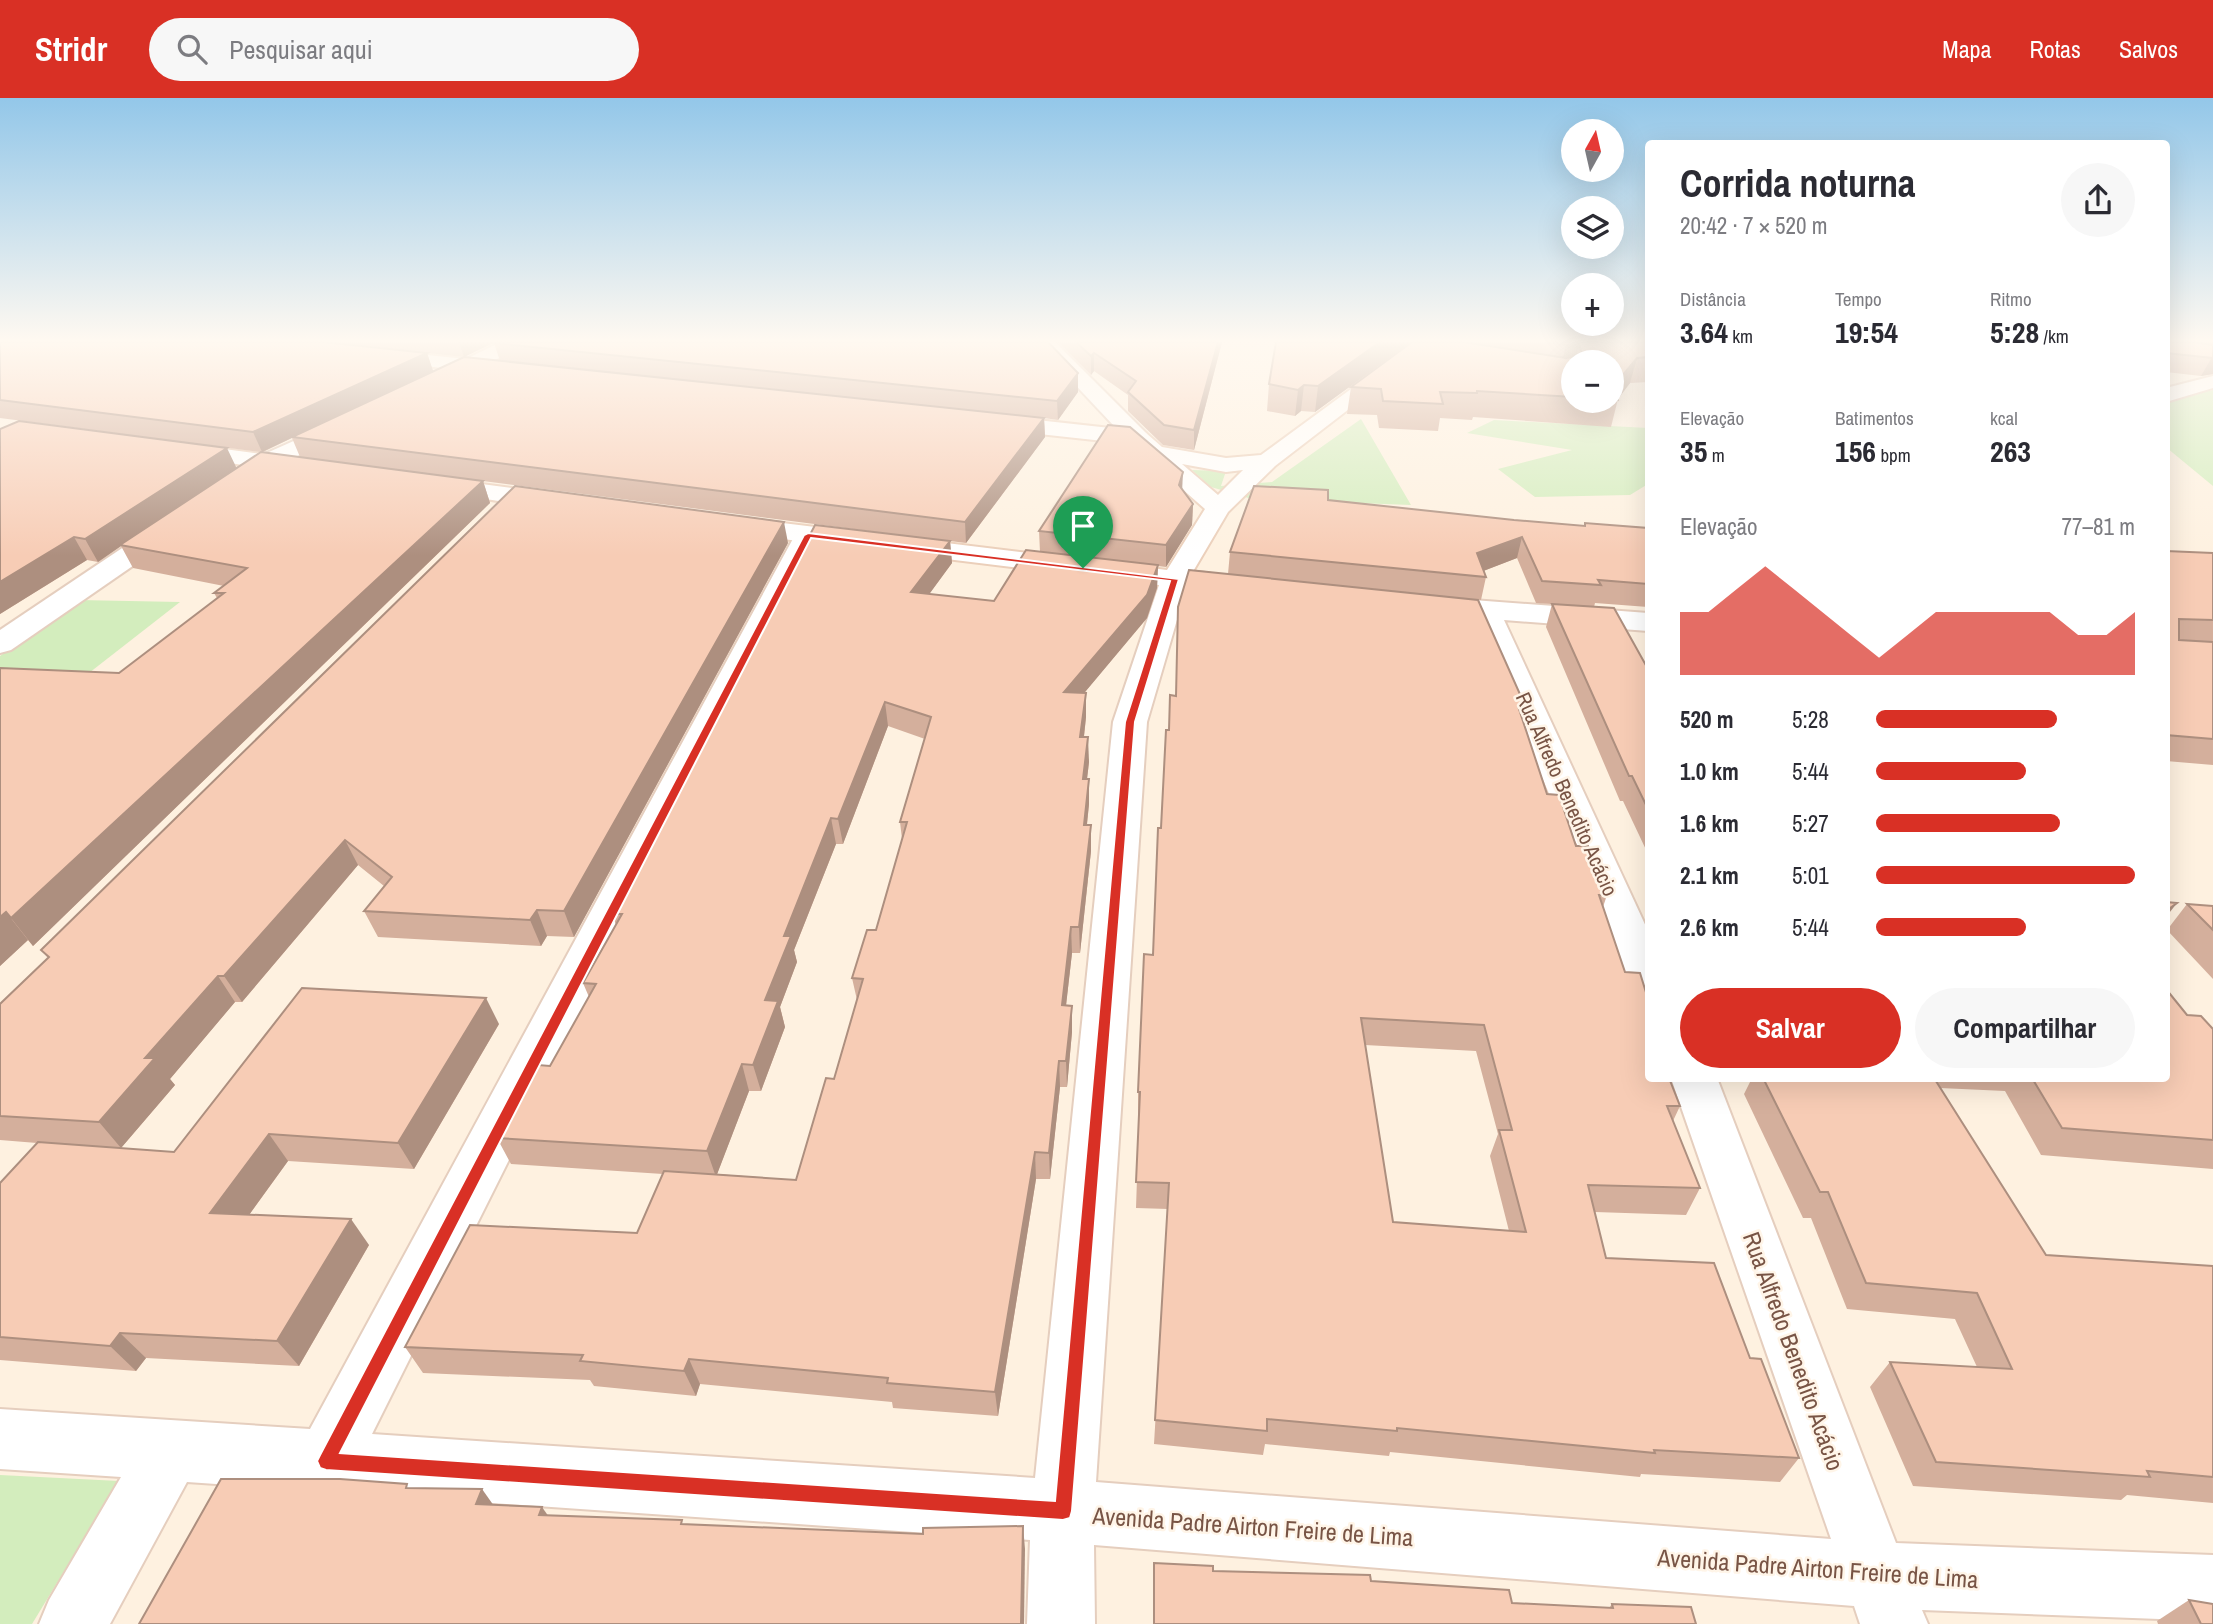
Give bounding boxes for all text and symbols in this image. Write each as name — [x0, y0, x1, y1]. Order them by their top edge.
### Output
search box — [149, 18, 639, 81]
text: Stridr — [35, 27, 107, 71]
icon: search — [173, 30, 211, 68]
text: Pesquisar aqui — [229, 32, 373, 67]
text: Mapa — [1942, 33, 1992, 65]
text: Rotas — [2030, 33, 2081, 65]
text: Salvos — [2119, 33, 2178, 65]
north arrow — [1561, 119, 1624, 182]
map controls — [1561, 119, 1624, 413]
text: Corrida noturna — [1680, 158, 1915, 209]
button: share — [2061, 163, 2135, 237]
button: layers — [1561, 196, 1624, 259]
text: 20:42 · 7 × 520 m — [1680, 210, 1827, 241]
button: + — [1561, 273, 1624, 336]
text: Distância — [1680, 286, 1746, 312]
text: Tempo — [1835, 286, 1882, 312]
text: Ritmo — [1990, 286, 2032, 312]
text: 3.64 — [1680, 312, 1728, 352]
text: 19:54 — [1835, 312, 1898, 352]
text: 5:28 — [1990, 312, 2039, 352]
text: km — [1728, 323, 1753, 349]
text: /km — [2039, 323, 2069, 349]
button: − — [1561, 350, 1624, 413]
text: Elevação — [1680, 405, 1744, 431]
text: Batimentos — [1835, 405, 1914, 431]
text: kcal — [1990, 405, 2018, 431]
text: 35 — [1680, 431, 1707, 471]
text: 156 — [1835, 431, 1876, 471]
text: 263 — [1990, 431, 2031, 471]
text: m — [1707, 442, 1725, 468]
text: bpm — [1876, 442, 1911, 468]
pin — [1053, 496, 1113, 568]
icon: arrive — [1064, 507, 1102, 545]
text: Elevação — [1680, 511, 1758, 542]
text: 77–81 m — [2062, 511, 2135, 542]
street label: Rua Alfredo Benedito Acácio — [1509, 688, 1625, 900]
text: 520 m — [1680, 704, 1733, 735]
text: 5:28 — [1792, 704, 1829, 735]
text: 1.0 km — [1680, 756, 1739, 787]
text: 5:44 — [1792, 756, 1829, 787]
text: 1.6 km — [1680, 808, 1739, 839]
text: 5:27 — [1792, 808, 1829, 839]
text: 2.1 km — [1680, 860, 1739, 891]
text: 5:01 — [1792, 860, 1829, 891]
text: 2.6 km — [1680, 912, 1739, 943]
text: 5:44 — [1792, 912, 1829, 943]
button: Salvar — [1680, 988, 1901, 1068]
button: Compartilhar — [1915, 988, 2135, 1068]
street label: Rua Alfredo Benedito Acácio — [1736, 1227, 1852, 1475]
street label: Avenida Padre Airton Freire de Lima — [1091, 1499, 1414, 1553]
street label: Avenida Padre Airton Freire de Lima — [1656, 1541, 1979, 1595]

